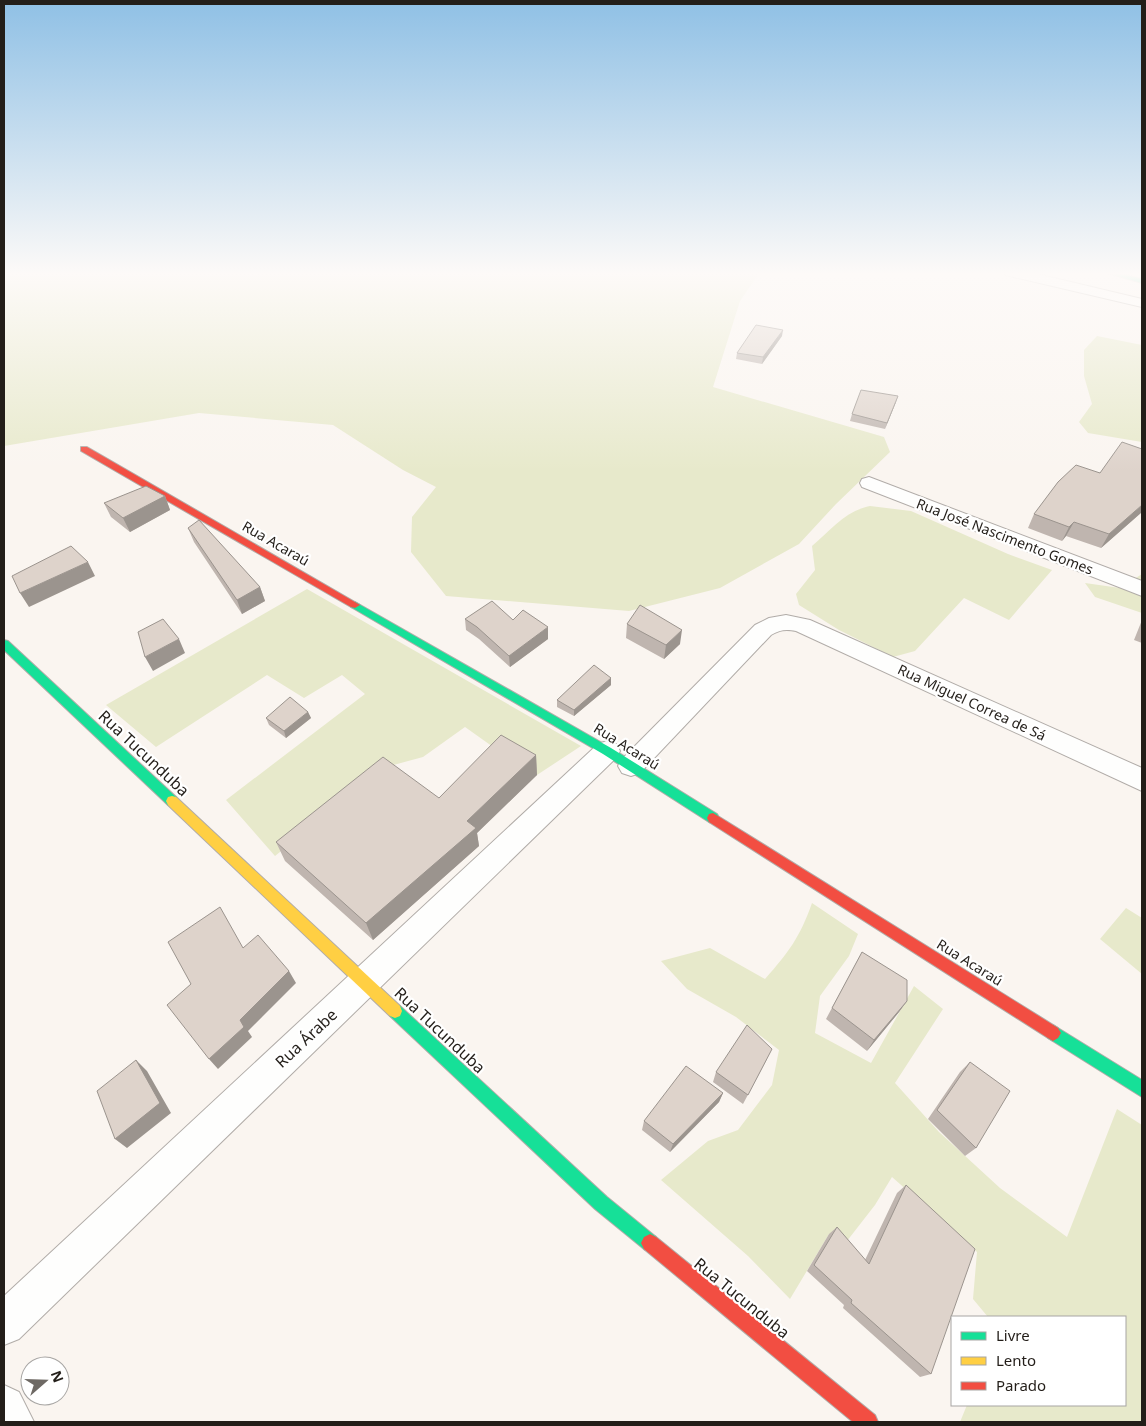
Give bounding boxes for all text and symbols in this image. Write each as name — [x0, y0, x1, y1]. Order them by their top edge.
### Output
street label: Rua José Nascimento Gomes — [914, 493, 1096, 579]
street label: Rua Acaraú — [239, 516, 313, 570]
street label: Rua Miguel Correa de Sá — [895, 659, 1049, 745]
street label: Rua Tucunduba — [94, 705, 194, 801]
street label: Rua Acaraú — [590, 718, 664, 774]
street label: Rua Acaraú — [933, 934, 1007, 990]
street label: Rua Tucunduba — [390, 982, 490, 1078]
street label: Rua Árabe — [270, 1004, 342, 1072]
street label: Rua Tucunduba — [690, 1253, 794, 1343]
legend — [951, 1316, 1126, 1406]
text: Livre — [996, 1325, 1030, 1345]
text: Lento — [996, 1350, 1036, 1370]
north arrow — [20, 1356, 70, 1406]
text: N — [47, 1368, 69, 1385]
text: Parado — [996, 1375, 1046, 1395]

